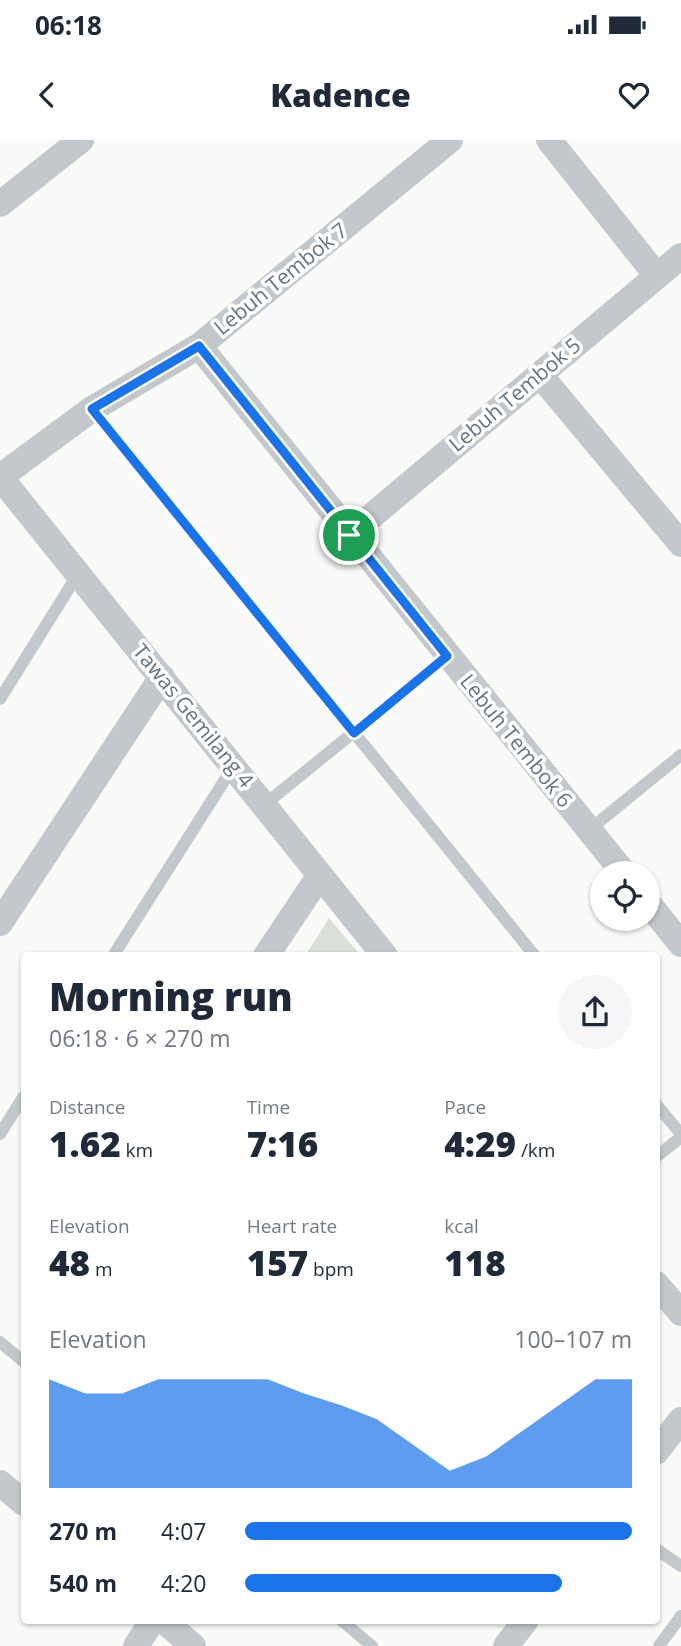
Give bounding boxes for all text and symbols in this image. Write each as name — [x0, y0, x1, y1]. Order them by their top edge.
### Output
text: 06:18 — [35, 7, 102, 43]
text: Kadence — [270, 73, 411, 116]
icon: back — [28, 76, 66, 114]
icon: heart — [615, 76, 653, 114]
street label: Lebuh Tembok 7 — [208, 216, 353, 341]
street label: Lebuh Tembok 5 — [443, 331, 586, 458]
pin — [319, 505, 379, 565]
icon: arrive — [330, 516, 368, 554]
street label: Tawas Gemilang 4 — [127, 638, 260, 793]
street label: Lebuh Tembok 6 — [454, 668, 579, 813]
map controls — [590, 861, 660, 931]
button: locate — [590, 861, 660, 931]
text: Morning run — [49, 970, 293, 1022]
button: share — [558, 975, 632, 1049]
text: 06:18 · 6 × 270 m — [49, 1022, 231, 1054]
text: Distance — [49, 1094, 125, 1120]
text: Time — [247, 1094, 290, 1120]
text: Pace — [444, 1094, 486, 1120]
text: 1.62 — [49, 1120, 121, 1167]
text: 7:16 — [247, 1120, 318, 1167]
text: 4:29 — [444, 1120, 516, 1167]
text: km — [121, 1137, 153, 1163]
text: /km — [516, 1137, 555, 1163]
text: Elevation — [49, 1213, 130, 1239]
text: Heart rate — [247, 1213, 337, 1239]
text: kcal — [444, 1213, 479, 1239]
text: 48 — [49, 1239, 90, 1286]
text: 157 — [247, 1239, 308, 1286]
text: 118 — [444, 1239, 506, 1286]
text: m — [90, 1256, 113, 1282]
text: bpm — [308, 1256, 354, 1282]
text: Elevation — [49, 1323, 147, 1355]
text: 100–107 m — [514, 1323, 632, 1355]
text: 270 m — [49, 1515, 117, 1547]
text: 4:07 — [161, 1515, 207, 1547]
text: 540 m — [49, 1567, 117, 1599]
text: 4:20 — [161, 1567, 207, 1599]

